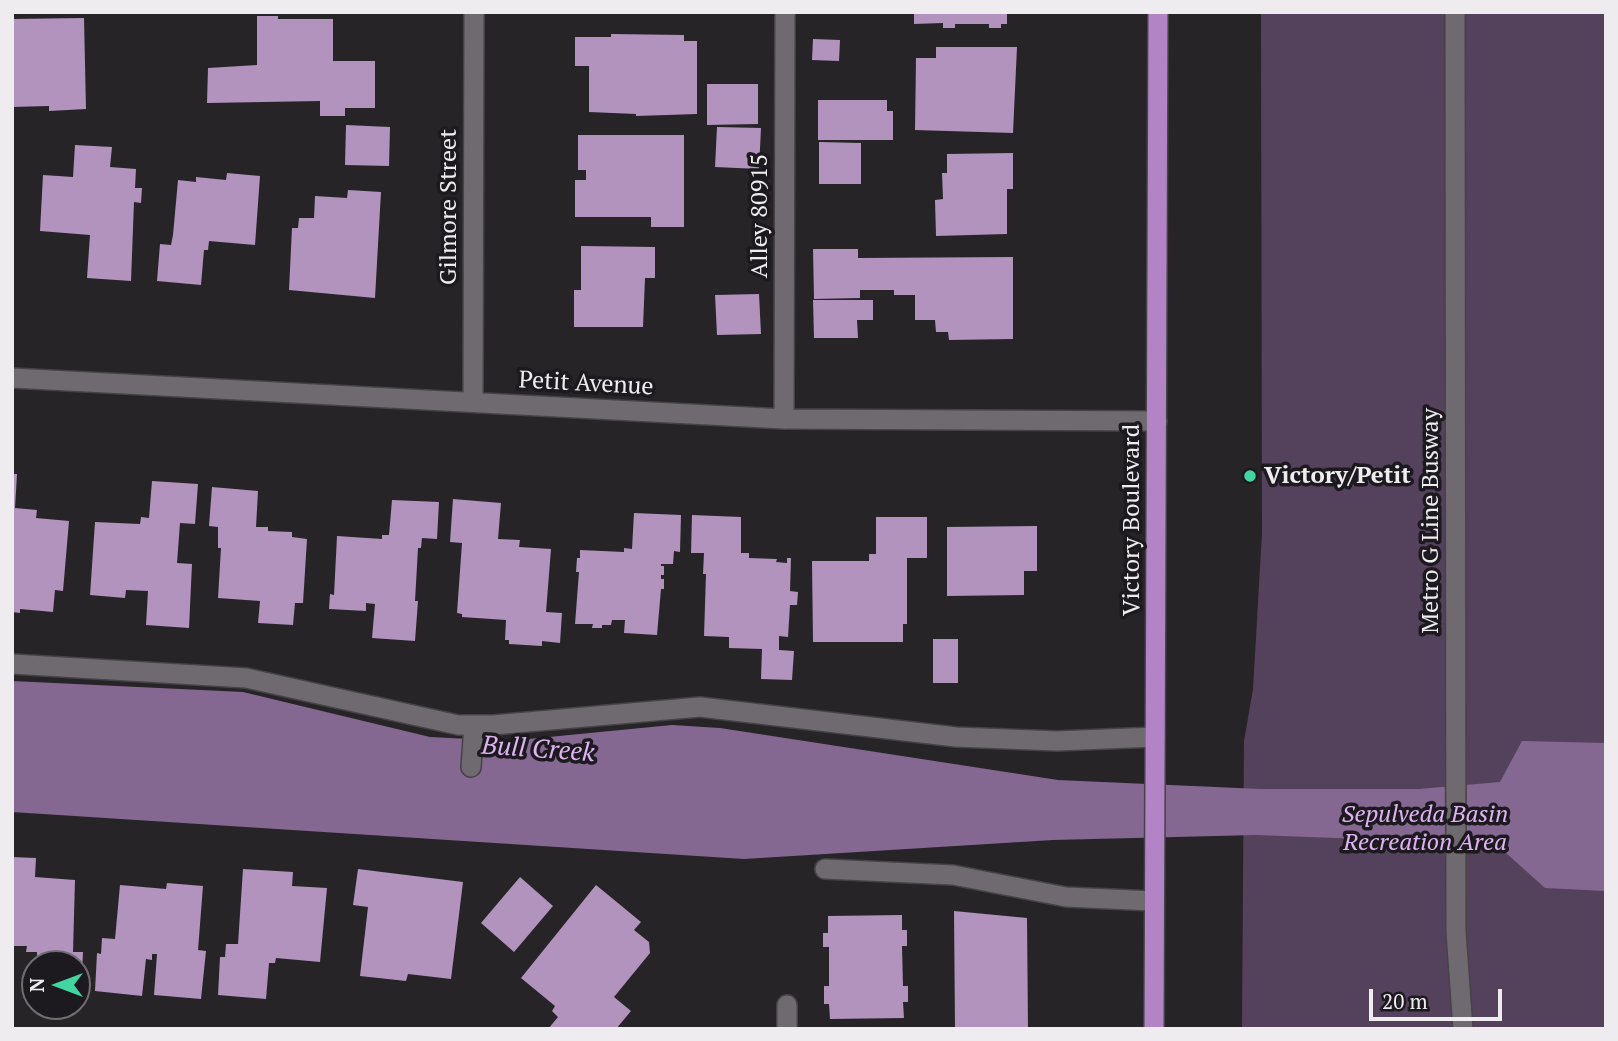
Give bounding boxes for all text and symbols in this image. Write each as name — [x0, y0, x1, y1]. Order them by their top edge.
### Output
street label: Gilmore Street — [435, 129, 463, 285]
street label: Alley 80915 — [746, 154, 774, 278]
street label: Petit Avenue — [518, 366, 654, 402]
street label: Metro G Line Busway — [1417, 408, 1445, 634]
street label: Victory Boulevard — [1118, 424, 1146, 616]
place label: Victory/Petit — [1264, 462, 1411, 490]
marker: Victory/Petit — [1242, 468, 1258, 484]
water label: Bull Creek — [480, 730, 596, 770]
park label: Sepulveda Basin Recreation Area — [1342, 801, 1508, 857]
north arrow — [21, 950, 91, 1020]
scale bar — [1373, 974, 1506, 1018]
text: N — [24, 978, 49, 992]
text: 20 m — [1382, 987, 1428, 1015]

